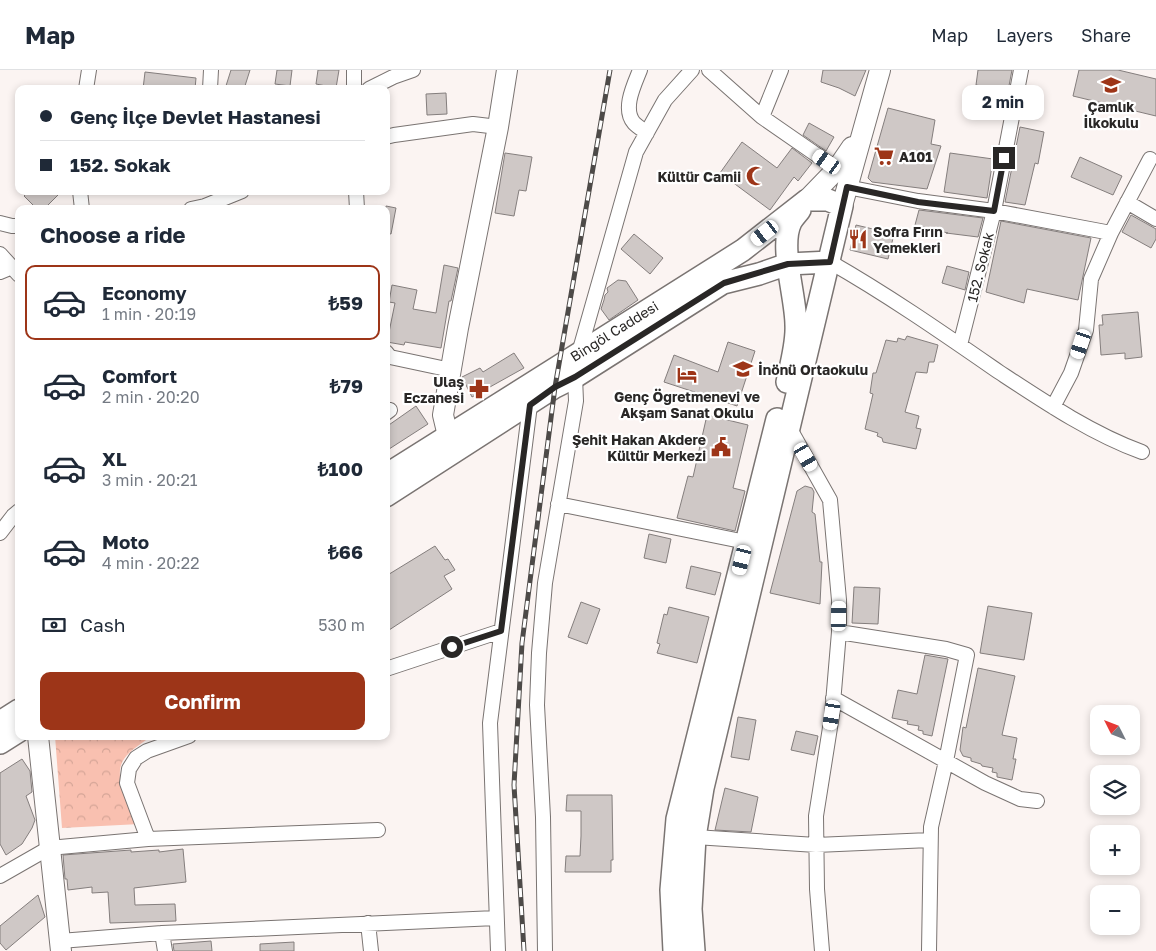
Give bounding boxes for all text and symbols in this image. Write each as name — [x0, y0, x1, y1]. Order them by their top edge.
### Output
text: Map — [25, 20, 75, 49]
text: Map — [931, 24, 968, 46]
text: Layers — [996, 24, 1053, 46]
text: Share — [1081, 24, 1131, 46]
school or university icon: Çamlık İlkokulu — [1100, 74, 1122, 96]
callout: 2 min — [963, 86, 1045, 121]
text: 2 min — [982, 92, 1024, 112]
place label: Çamlık İlkokulu — [1083, 98, 1139, 131]
text: Genç İlçe Devlet Hastanesi — [70, 105, 321, 128]
supermarket icon: A101 — [873, 145, 895, 167]
car — [810, 147, 843, 177]
route end — [993, 147, 1015, 169]
place label: A101 — [899, 148, 932, 165]
text: 152. Sokak — [70, 153, 171, 176]
mosque icon: Kültür Camii — [745, 165, 767, 187]
place label: Kültür Camii — [657, 168, 741, 185]
car — [748, 218, 781, 248]
text: Choose a ride — [40, 221, 186, 248]
place label: Sofra Fırın Yemekleri — [873, 223, 943, 256]
restaurant icon: Sofra Fırın Yemekleri — [847, 228, 869, 250]
street label: 152. Sokak — [963, 230, 997, 304]
icon: car — [42, 280, 87, 325]
text: Economy — [102, 281, 187, 304]
text: ₺59 — [328, 291, 363, 314]
street label: Bingöl Caddesi — [567, 297, 661, 365]
text: 1 min · 20:19 — [102, 304, 196, 324]
car — [1069, 327, 1092, 361]
school or university icon: İnönü Ortaokulu — [732, 358, 754, 380]
place label: İnönü Ortaokulu — [758, 361, 868, 378]
icon: car — [42, 363, 87, 408]
text: Comfort — [102, 364, 177, 387]
hotel icon: Genç Öğretmenevi ve Akşam Sanat Okulu — [676, 364, 698, 386]
place label: Ulaş Eczanesi — [404, 373, 464, 406]
text: ₺79 — [330, 374, 363, 397]
pharmacy icon: Ulaş Eczanesi — [468, 378, 490, 400]
text: 2 min · 20:20 — [102, 387, 200, 407]
place label: Genç Öğretmenevi ve Akşam Sanat Okulu — [614, 388, 760, 421]
place label: Şehit Hakan Akdere Kültür Merkezi — [572, 431, 706, 464]
public building icon: Şehit Hakan Akdere Kültür Merkezi — [710, 436, 732, 458]
car — [792, 440, 819, 474]
icon: car — [42, 446, 87, 491]
text: XL — [102, 447, 127, 470]
text: ₺100 — [318, 457, 363, 480]
text: 3 min · 20:21 — [102, 470, 198, 490]
icon: car — [42, 529, 87, 574]
text: Moto — [102, 530, 149, 553]
text: ₺66 — [328, 540, 363, 563]
car — [731, 544, 752, 576]
text: 4 min · 20:22 — [102, 553, 199, 573]
car — [831, 601, 846, 631]
icon: cash — [40, 611, 68, 639]
text: Cash — [80, 613, 125, 636]
text: 530 m — [318, 615, 365, 635]
route start — [441, 636, 463, 658]
button: Confirm — [40, 672, 365, 730]
car — [822, 699, 841, 731]
north arrow — [1090, 705, 1140, 755]
map controls — [1090, 705, 1140, 935]
button: layers — [1090, 765, 1140, 815]
button: + — [1090, 825, 1140, 875]
button: − — [1090, 885, 1140, 935]

